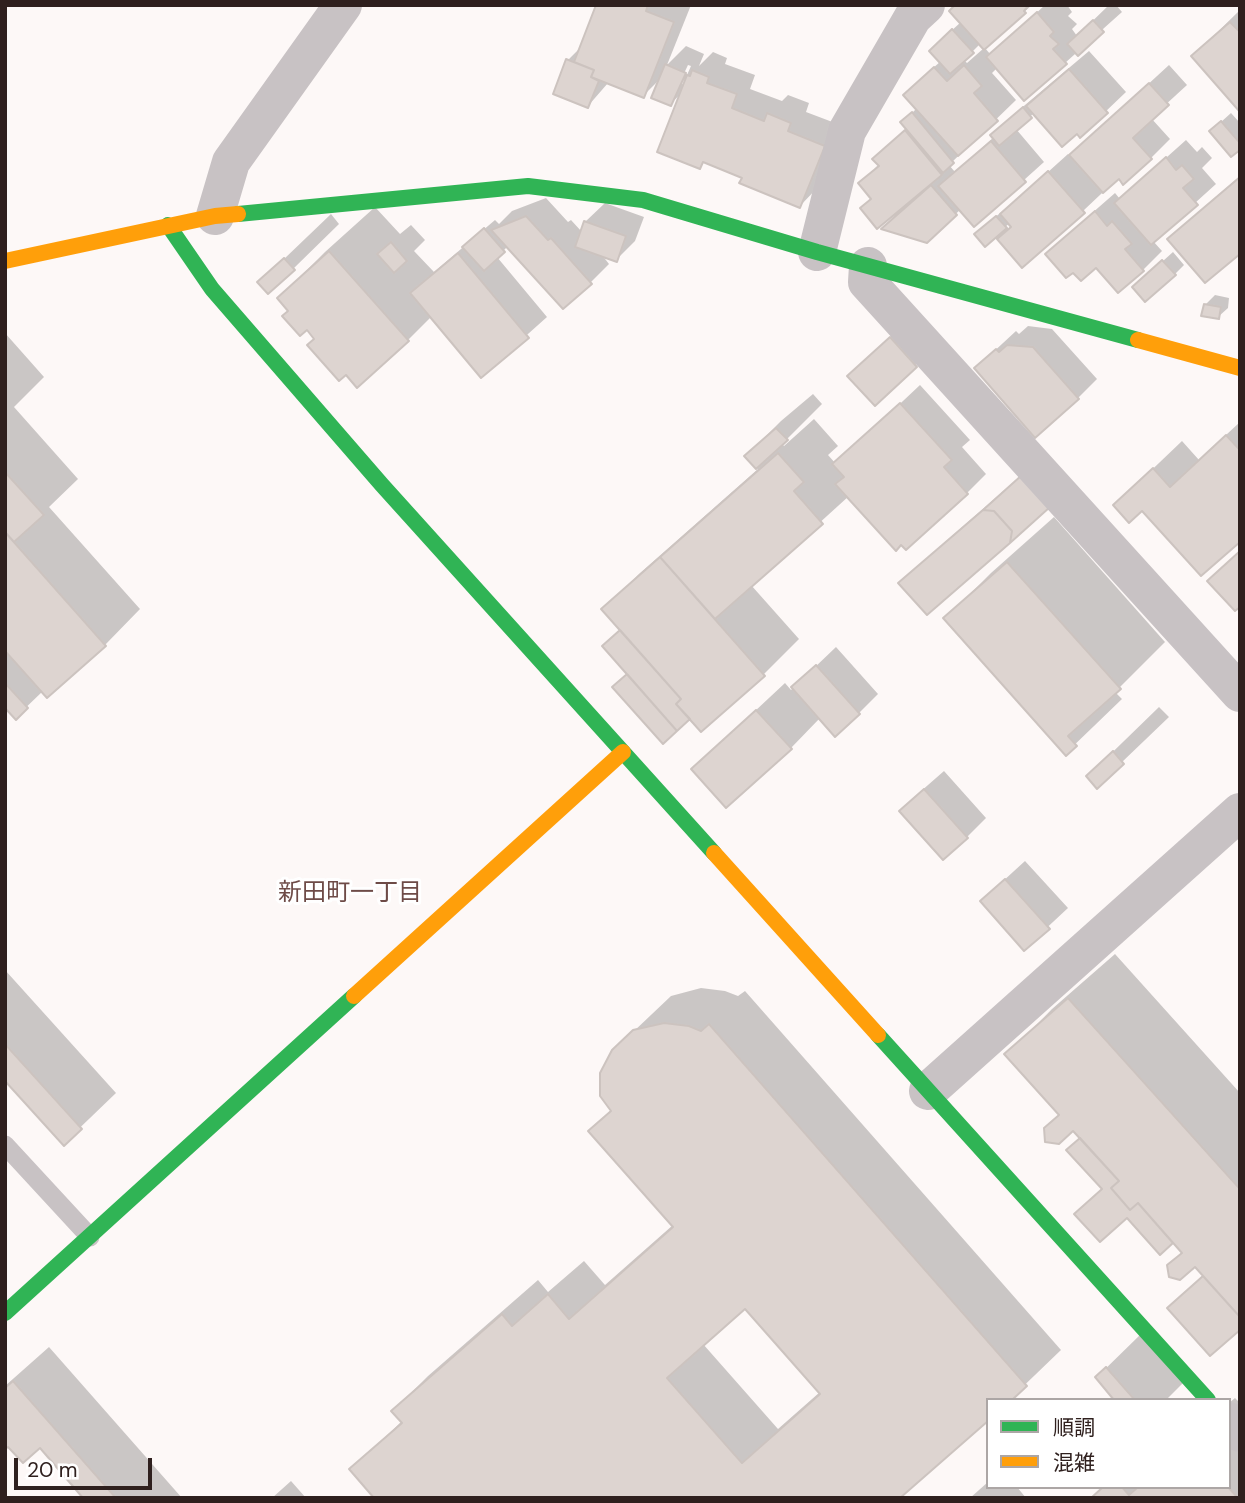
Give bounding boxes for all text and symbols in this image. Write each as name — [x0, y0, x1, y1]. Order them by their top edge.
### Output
district label: 新田町一丁目 — [278, 880, 422, 908]
legend — [986, 1398, 1231, 1489]
text: 順調 — [1053, 1414, 1095, 1442]
scale bar — [18, 1444, 156, 1488]
text: 混雑 — [1053, 1449, 1095, 1477]
text: 20 m — [27, 1456, 78, 1484]

